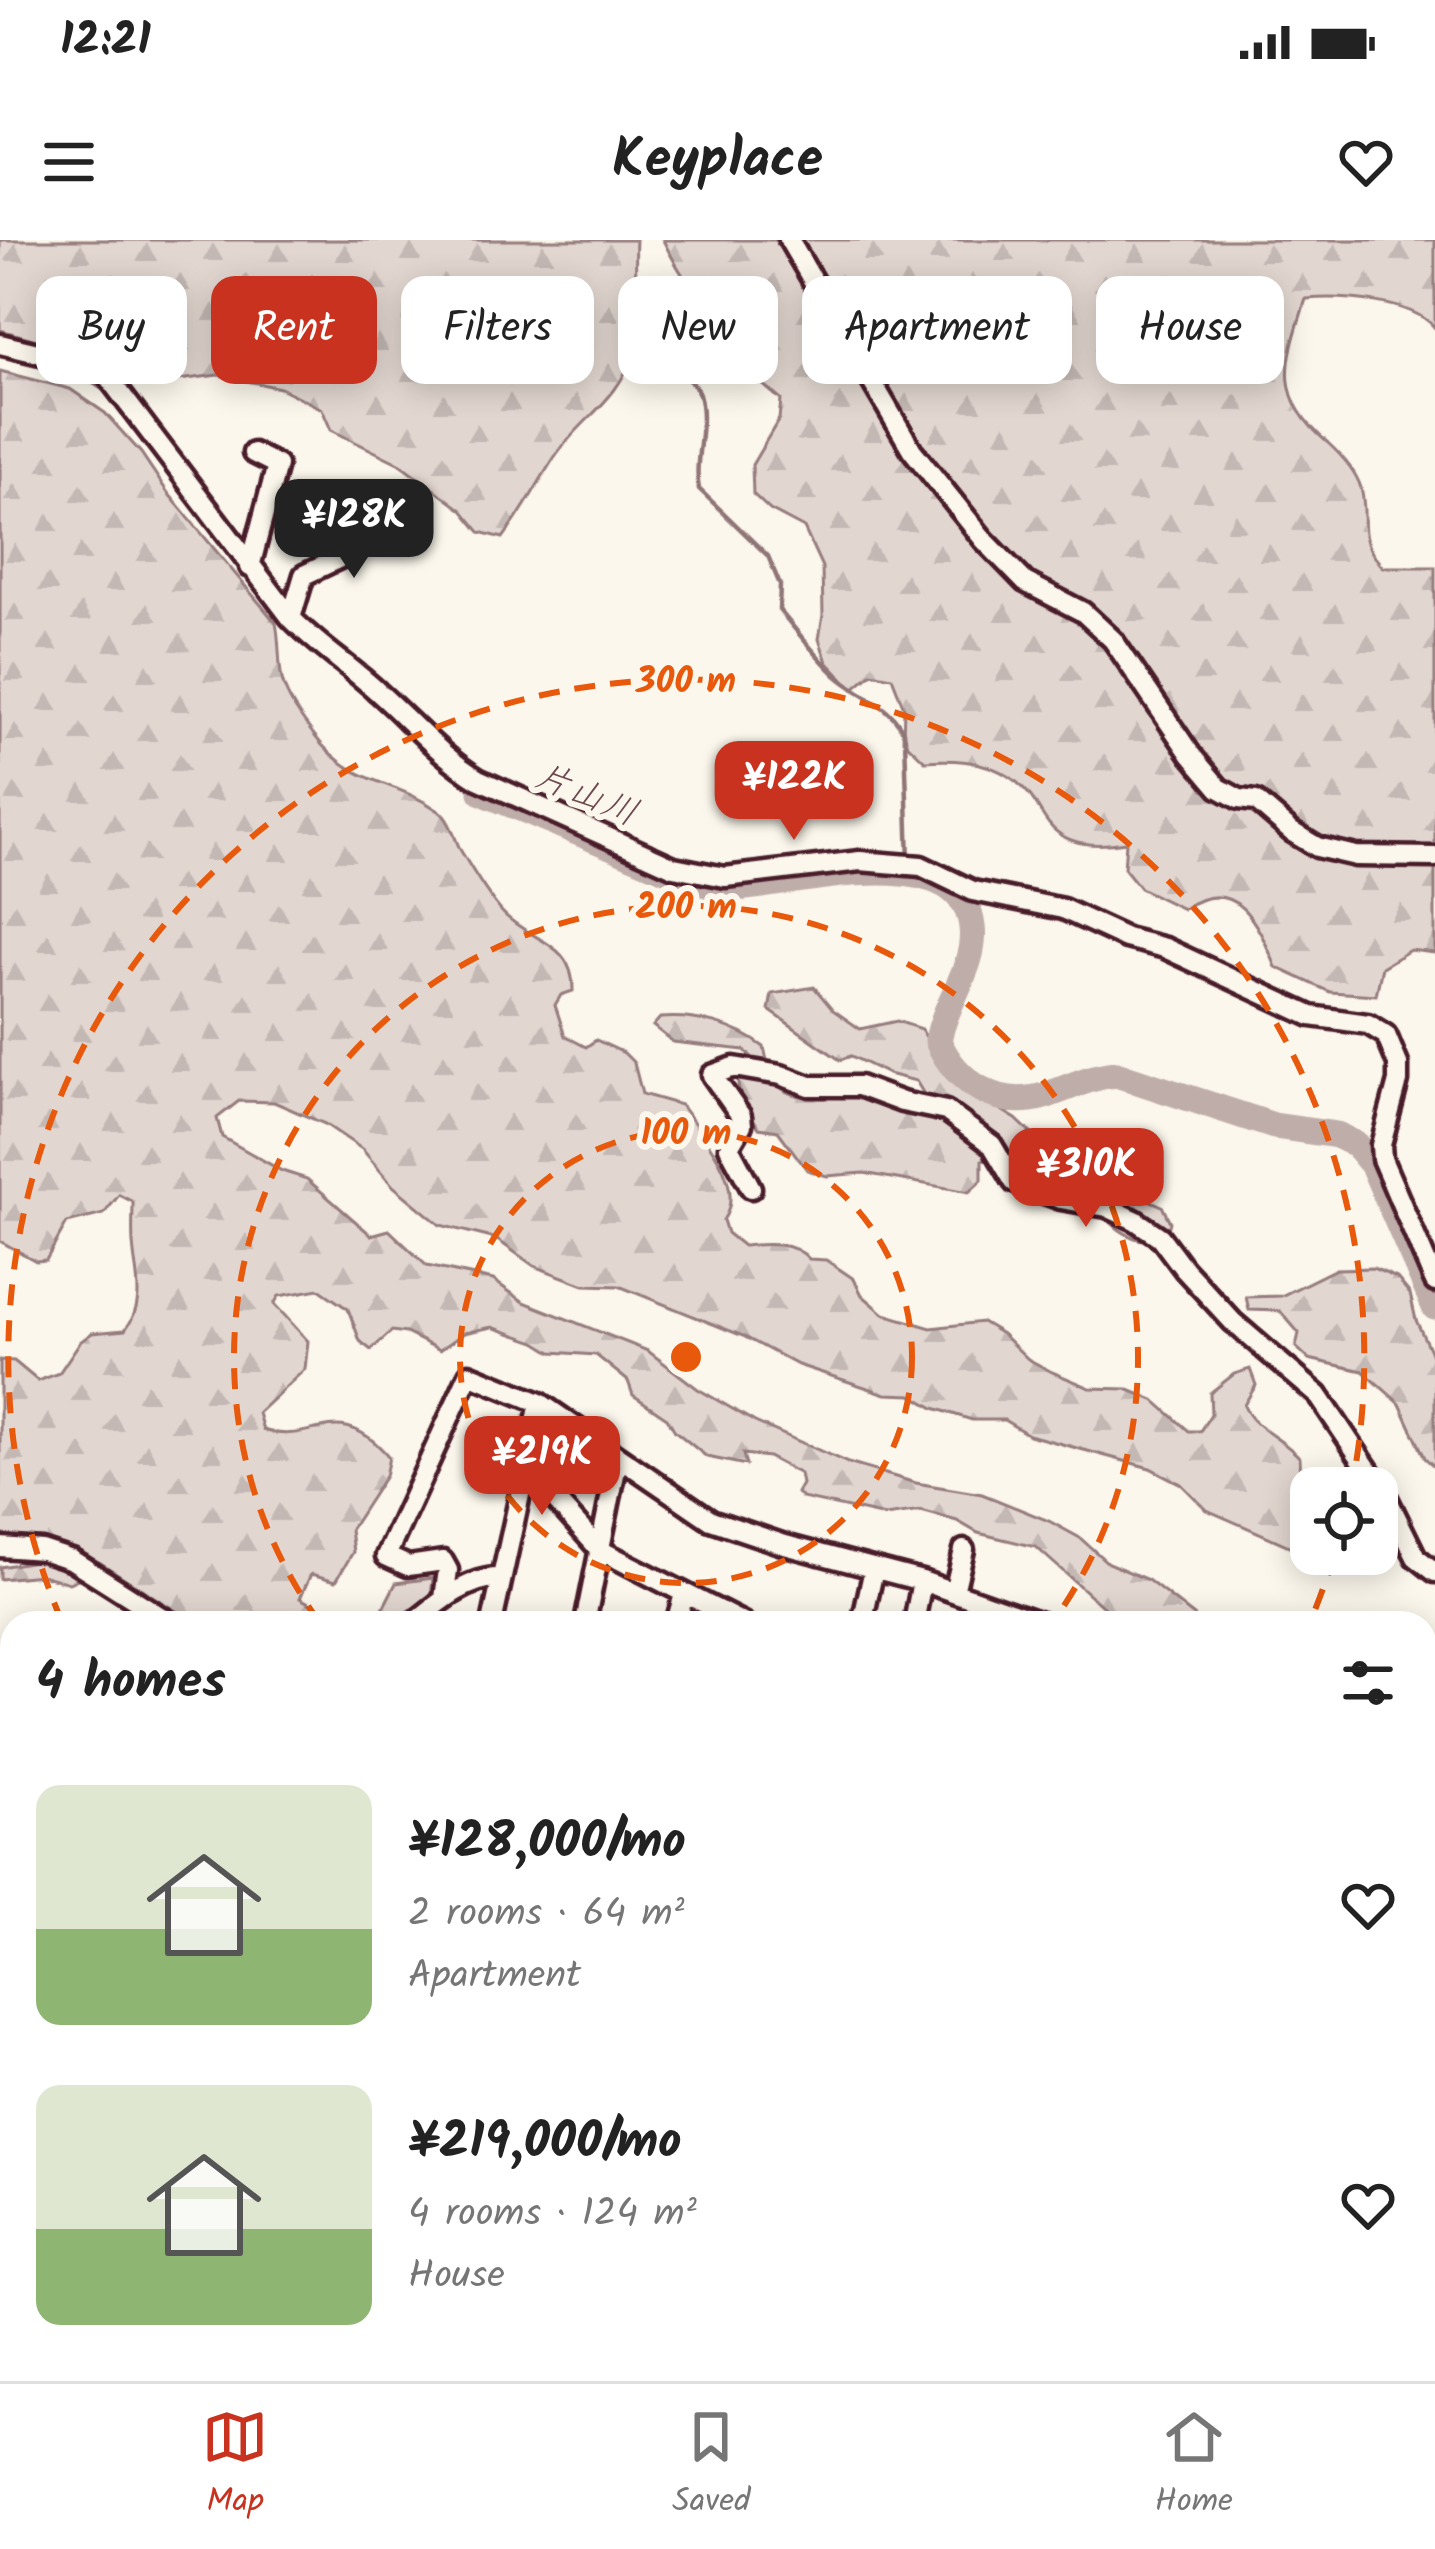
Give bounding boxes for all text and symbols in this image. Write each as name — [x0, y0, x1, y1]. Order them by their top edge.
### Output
text: 12:21 — [60, 6, 151, 78]
text: Keyplace — [612, 119, 823, 205]
icon: menu — [36, 129, 102, 195]
icon: heart — [1333, 129, 1399, 195]
chip: Buy — [36, 276, 187, 384]
chip: Rent — [211, 276, 377, 384]
chip: Filters — [401, 276, 594, 384]
chip: New — [618, 276, 778, 384]
chip: Apartment — [802, 276, 1072, 384]
chip: House — [1096, 276, 1284, 384]
pin: ¥128K — [270, 479, 438, 581]
text: ¥128K — [302, 487, 407, 549]
text: 300 m — [635, 654, 736, 711]
pin: ¥122K — [710, 741, 878, 843]
water label: 片山川 — [525, 749, 647, 843]
text: ¥122K — [742, 749, 846, 811]
text: 200 m — [635, 880, 737, 937]
text: 100 m — [640, 1106, 732, 1163]
pin: ¥310K — [1002, 1128, 1170, 1230]
text: ¥310K — [1036, 1136, 1136, 1198]
centre of rings — [665, 1336, 707, 1378]
pin: ¥219K — [458, 1416, 626, 1518]
text: ¥219K — [491, 1424, 593, 1486]
map controls — [1290, 1467, 1398, 1575]
button: locate — [1290, 1467, 1398, 1575]
text: 4 homes — [36, 1643, 226, 1724]
icon: filters — [1335, 1650, 1401, 1716]
text: ¥128,000/mo — [408, 1803, 686, 1884]
icon: home — [132, 1833, 276, 1977]
icon: heart — [1335, 1872, 1401, 1938]
text: 2 rooms · 64 m² — [408, 1884, 685, 1946]
text: Apartment — [408, 1946, 581, 2008]
text: ¥219,000/mo — [408, 2103, 682, 2184]
icon: home — [132, 2133, 276, 2277]
icon: heart — [1335, 2172, 1401, 2238]
text: 4 rooms · 124 m² — [408, 2184, 697, 2246]
text: House — [408, 2246, 505, 2308]
tab: Map — [202, 2404, 268, 2529]
tab: Saved — [672, 2404, 751, 2529]
tab: Home — [1155, 2404, 1233, 2529]

